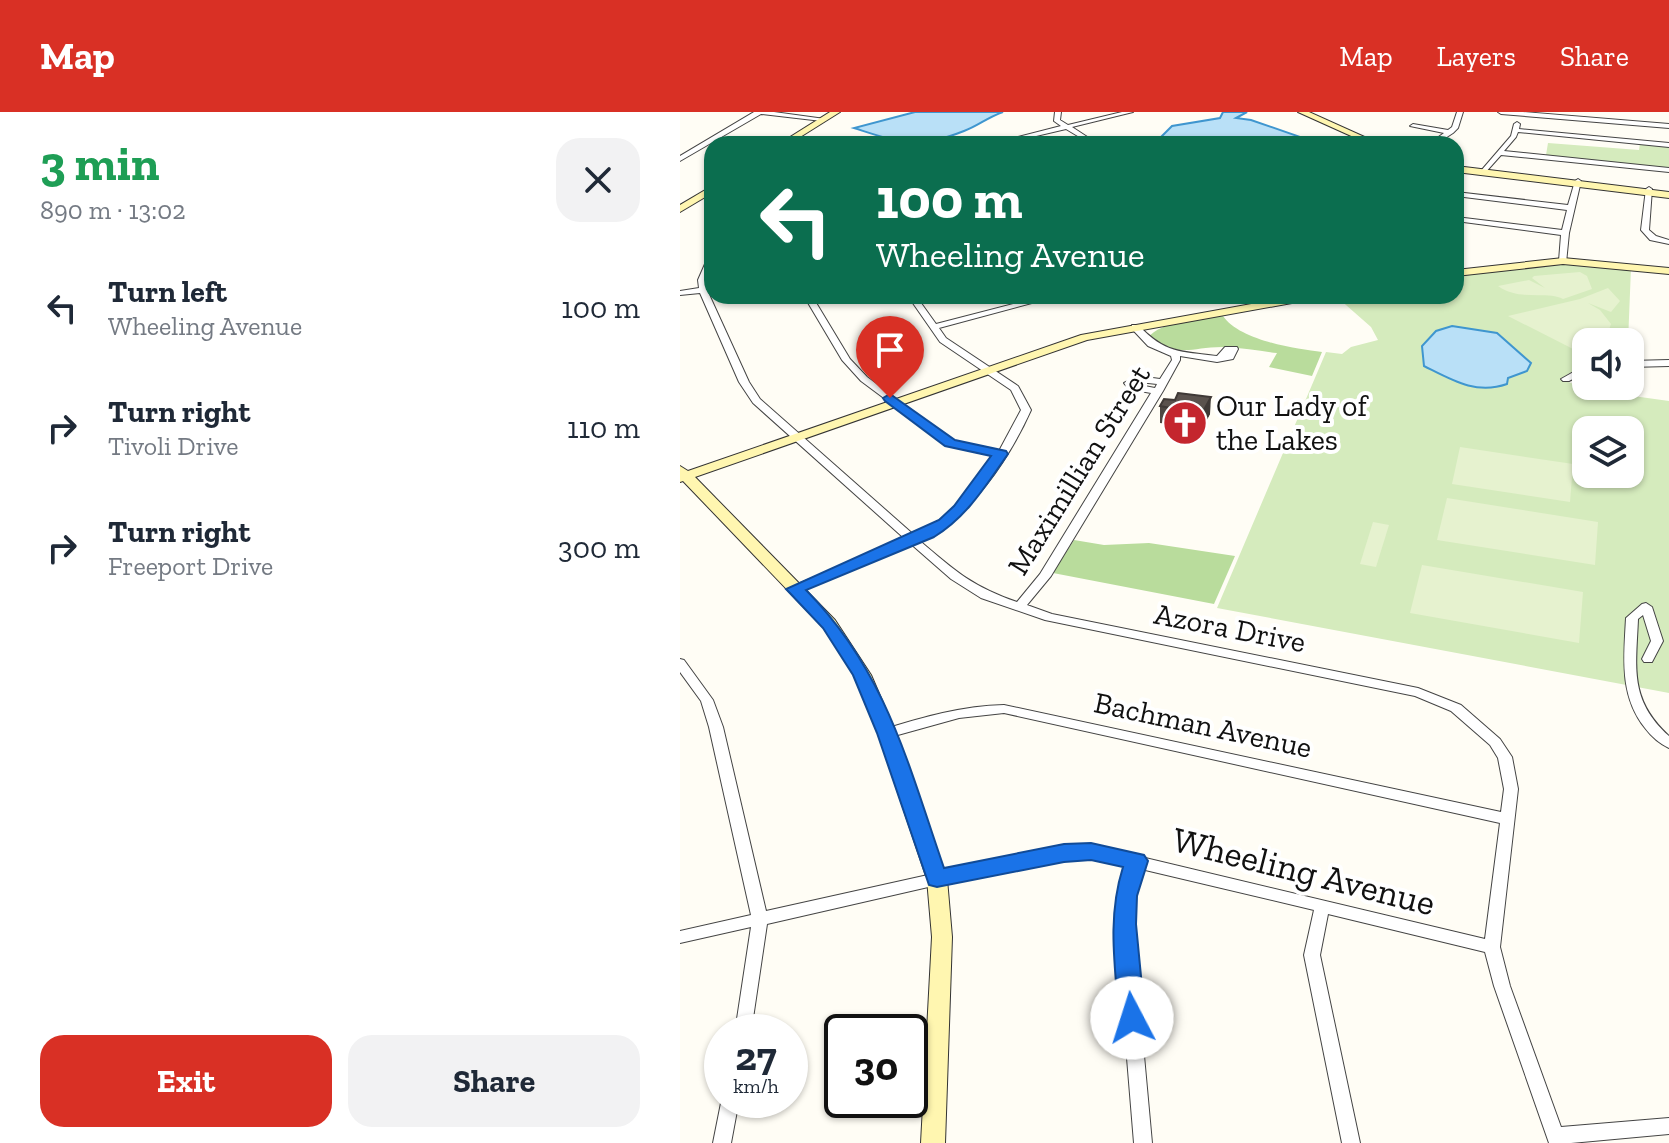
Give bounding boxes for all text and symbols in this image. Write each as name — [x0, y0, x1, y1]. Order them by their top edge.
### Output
text: Map — [40, 33, 115, 79]
text: Map — [1339, 40, 1393, 73]
text: Layers — [1437, 40, 1516, 73]
text: Share — [1560, 40, 1629, 73]
text: 3 min — [40, 135, 159, 192]
button: close — [556, 138, 640, 222]
text: 100 m — [876, 165, 1023, 232]
icon: left — [744, 168, 848, 272]
text: 890 m · 13:02 — [40, 194, 186, 226]
text: Wheeling Avenue — [876, 233, 1145, 276]
text: Turn left — [108, 274, 227, 310]
icon: left — [40, 286, 84, 330]
text: 100 m — [561, 290, 640, 326]
text: Wheeling Avenue — [108, 310, 302, 342]
pin — [856, 316, 924, 398]
icon: arrive — [868, 328, 912, 372]
map controls — [1572, 328, 1644, 488]
button: sound — [1572, 328, 1644, 400]
street label: Maximillian Street — [1000, 358, 1158, 582]
place label: Our Lady of the Lakes — [1216, 388, 1369, 458]
text: Turn right — [108, 394, 250, 430]
church icon: Our Lady of the Lakes — [1161, 399, 1209, 447]
icon: right — [40, 406, 84, 450]
text: 110 m — [567, 410, 640, 446]
button: layers — [1572, 416, 1644, 488]
text: Tivoli Drive — [108, 430, 239, 462]
text: Turn right — [108, 514, 250, 550]
icon: right — [40, 526, 84, 570]
text: 300 m — [558, 530, 640, 566]
text: Freeport Drive — [108, 550, 273, 582]
street label: Azora Drive — [1151, 596, 1309, 660]
street label: Bachman Avenue — [1091, 684, 1315, 766]
street label: Wheeling Avenue — [1168, 818, 1440, 924]
position arrow — [1090, 976, 1174, 1060]
speed limit sign: 30 — [824, 1014, 928, 1118]
text: 27 — [735, 1032, 777, 1080]
button: Exit — [40, 1035, 332, 1127]
button: Share — [348, 1035, 640, 1127]
text: km/h — [733, 1074, 779, 1098]

